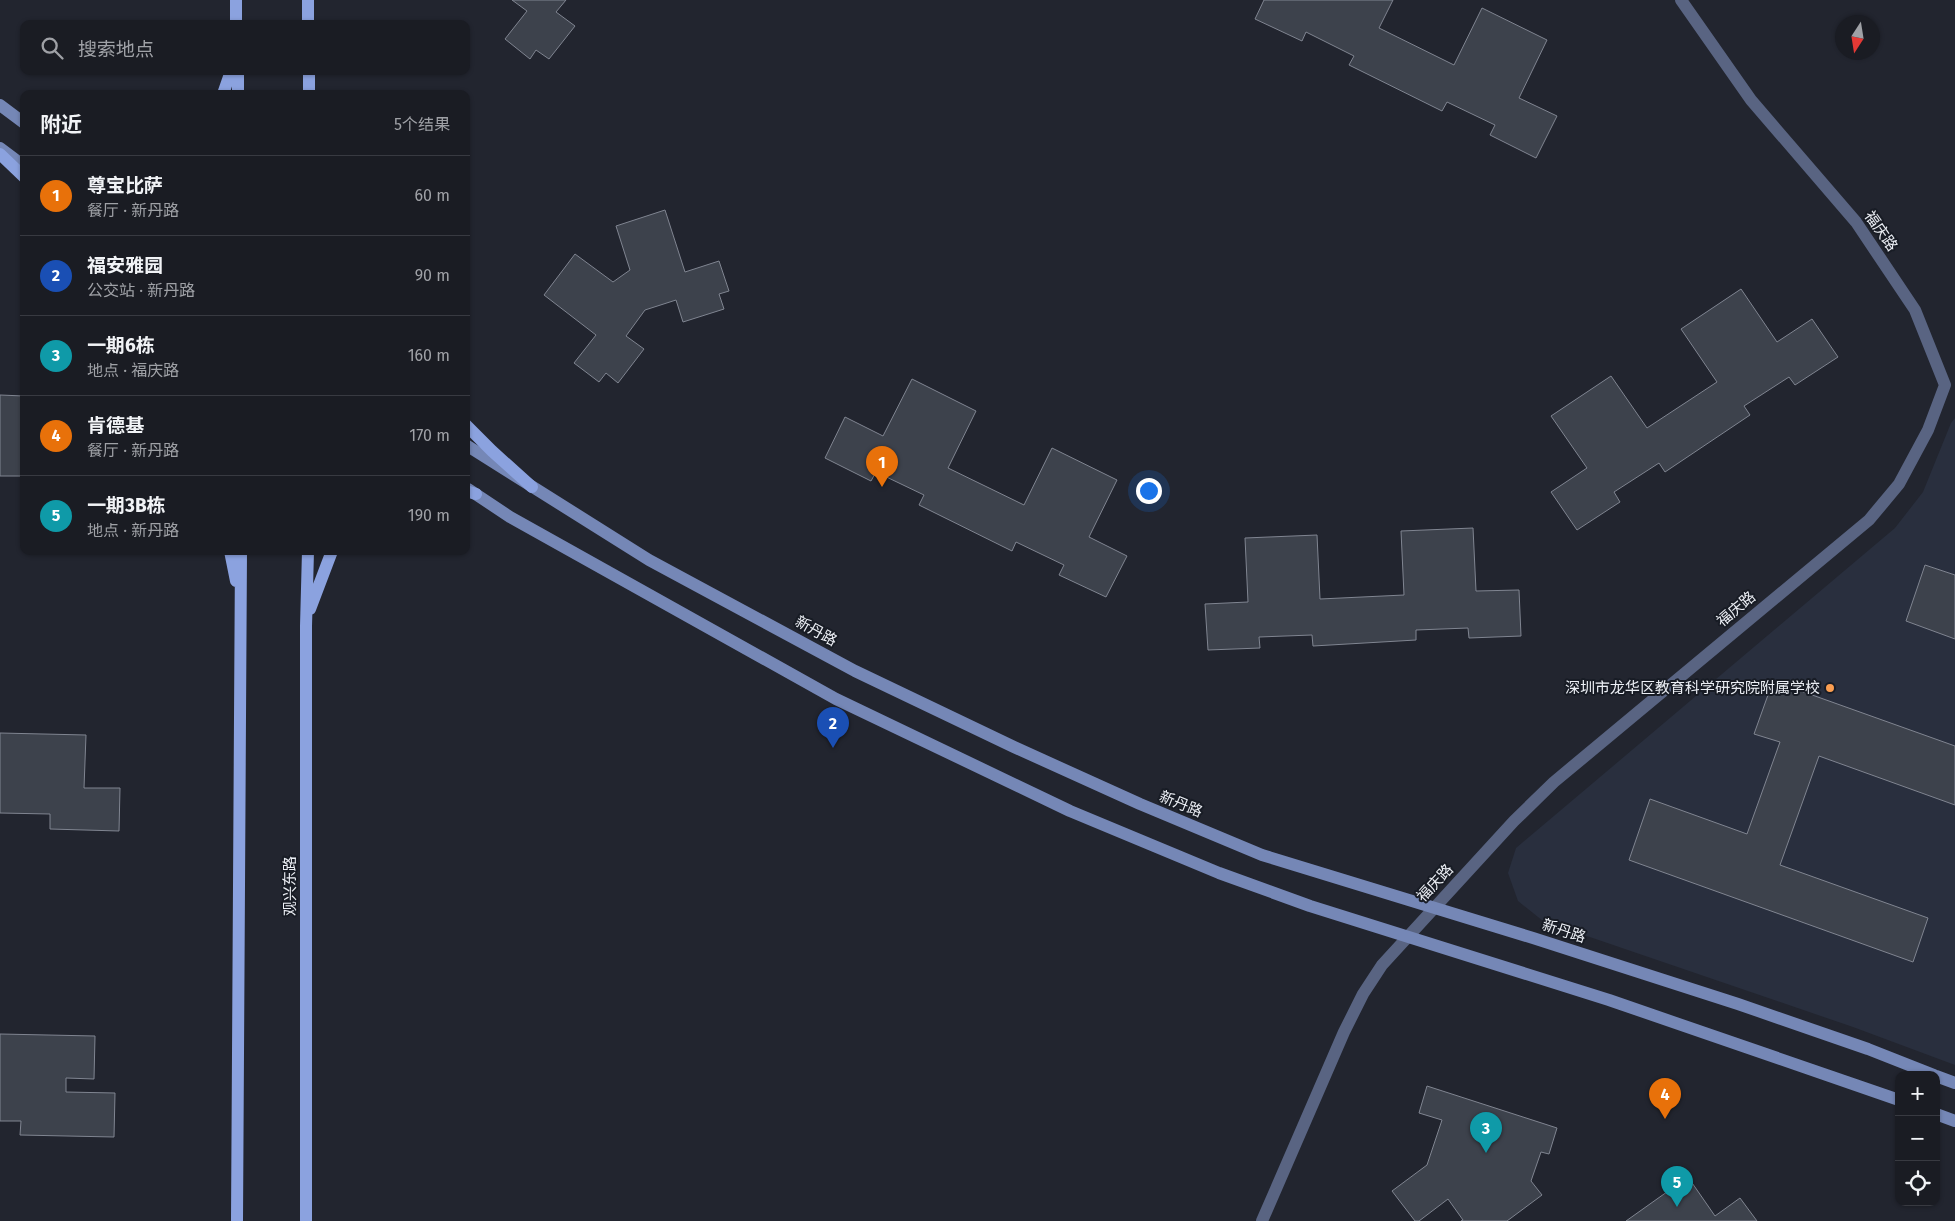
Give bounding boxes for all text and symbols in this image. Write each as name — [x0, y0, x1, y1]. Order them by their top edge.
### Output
north arrow — [1835, 15, 1880, 60]
search box — [20, 20, 470, 75]
icon: search — [38, 34, 66, 62]
text: 搜索地点 — [78, 38, 154, 61]
text: 附近 — [40, 112, 82, 138]
text: 5个结果 — [394, 115, 450, 134]
text: 尊宝比萨 — [87, 174, 163, 197]
text: 1 — [52, 186, 60, 205]
text: 60 m — [415, 186, 450, 205]
text: 餐厅 · 新丹路 — [87, 201, 179, 220]
street label: 福庆路 — [1861, 207, 1901, 255]
text: 福安雅园 — [87, 254, 163, 277]
text: 2 — [52, 266, 60, 285]
text: 90 m — [415, 266, 450, 285]
text: 公交站 · 新丹路 — [87, 281, 195, 300]
text: 一期6栋 — [87, 334, 155, 357]
text: 3 — [52, 346, 60, 365]
text: 160 m — [408, 346, 450, 365]
text: 地点 · 福庆路 — [87, 361, 179, 380]
text: 肯德基 — [87, 414, 144, 437]
text: 4 — [51, 426, 61, 445]
text: 170 m — [409, 426, 450, 445]
text: 餐厅 · 新丹路 — [87, 441, 179, 460]
pin: 1 — [866, 446, 898, 487]
your location — [1136, 478, 1162, 504]
text: 一期3B栋 — [87, 494, 166, 517]
text: 5 — [52, 506, 60, 525]
text: 190 m — [408, 506, 450, 525]
text: 地点 · 新丹路 — [87, 521, 179, 540]
street label: 福庆路 — [1713, 588, 1759, 630]
street label: 新丹路 — [792, 612, 840, 650]
place label: 深圳市龙华区教育科学研究院附属学校 — [1565, 679, 1820, 697]
marker: 深圳市龙华区教育科学研究院附属学校 — [1824, 682, 1836, 694]
pin: 2 — [817, 707, 849, 748]
street label: 新丹路 — [1157, 787, 1205, 821]
street label: 观兴东路 — [281, 856, 299, 916]
street label: 福庆路 — [1413, 860, 1457, 906]
street label: 新丹路 — [1540, 915, 1588, 947]
map controls — [1895, 1071, 1940, 1206]
button: + — [1895, 1071, 1940, 1116]
pin: 4 — [1649, 1078, 1681, 1119]
pin: 3 — [1470, 1112, 1502, 1153]
button: − — [1895, 1116, 1940, 1161]
button: locate — [1895, 1161, 1940, 1206]
pin: 5 — [1661, 1166, 1693, 1207]

